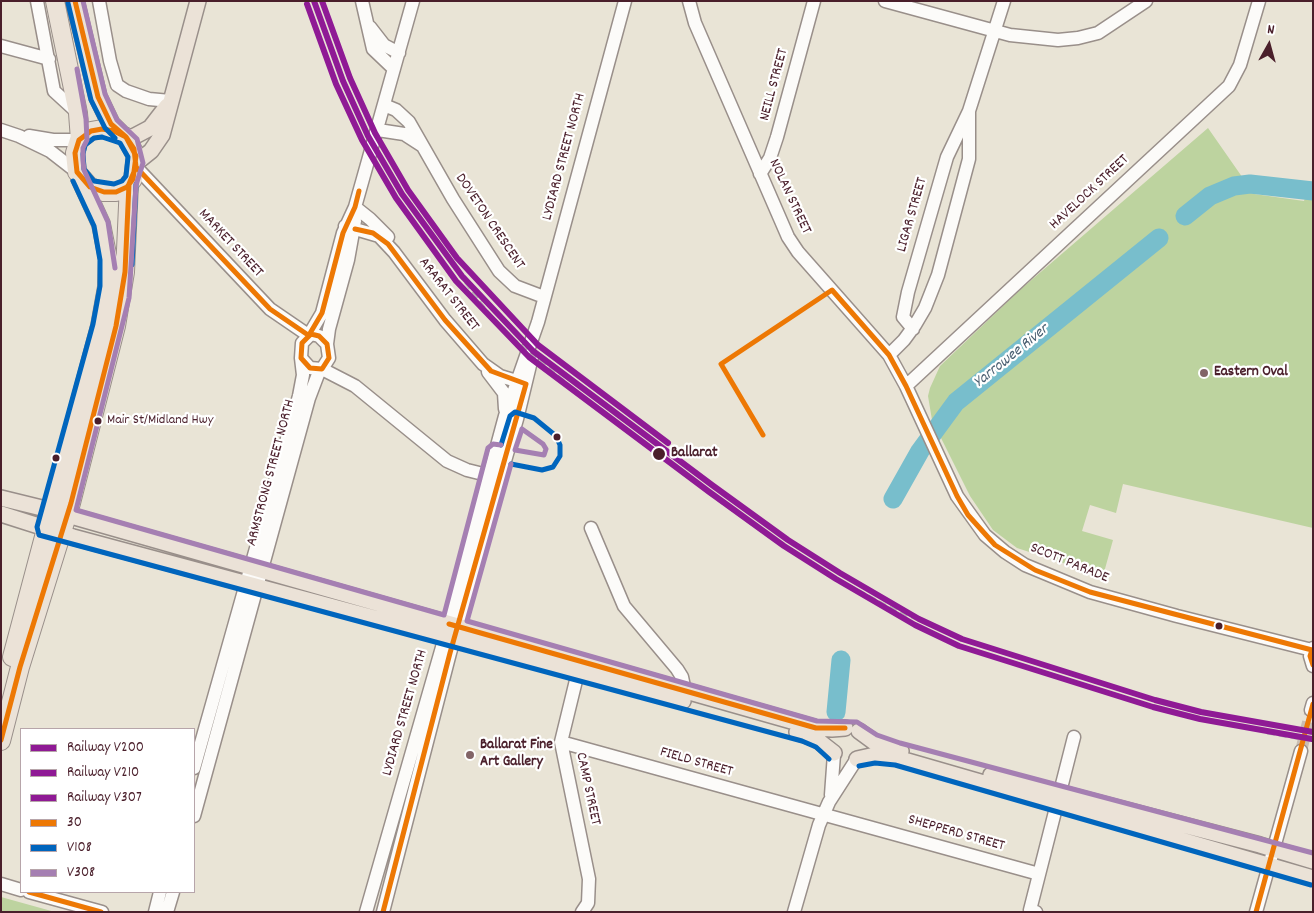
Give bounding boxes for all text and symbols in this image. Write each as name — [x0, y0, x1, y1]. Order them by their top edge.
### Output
north arrow — [1244, 20, 1294, 70]
text: N — [1266, 20, 1275, 40]
street label: NEILL STREET — [757, 47, 793, 123]
street label: LYDIARD STREET NORTH — [539, 92, 591, 222]
street label: HAVELOCK STREET — [1047, 152, 1133, 234]
street label: NOLAN STREET — [764, 157, 814, 237]
street label: DOVETON CRESCENT — [450, 171, 528, 273]
street label: LIGAR STREET — [894, 176, 932, 254]
street label: MARKET STREET — [194, 206, 266, 282]
street label: ARARAT STREET — [414, 255, 482, 335]
water label: Yarrowee River — [971, 321, 1053, 393]
place label: Eastern Oval — [1214, 364, 1288, 382]
marker: Eastern Oval — [1198, 367, 1210, 379]
street label: ARMSTRONG STREET NORTH — [244, 398, 300, 548]
place label: Mair St/Midland Hwy — [107, 413, 213, 429]
marker: Mair St/Midland Hwy — [93, 416, 103, 426]
unlabelled marker — [552, 432, 562, 442]
place label: Ballarat — [671, 445, 717, 463]
marker: Ballarat — [651, 446, 667, 462]
unlabelled marker — [51, 453, 61, 463]
street label: SCOTT PARADE — [1027, 540, 1111, 588]
unlabelled marker — [1214, 621, 1224, 631]
street label: LYDIARD STREET NORTH — [379, 648, 433, 778]
legend — [20, 728, 195, 893]
text: Railway V200 — [67, 737, 144, 759]
place label: Ballarat Fine Art Gallery — [480, 737, 553, 772]
street label: FIELD STREET — [657, 744, 735, 782]
marker: Ballarat Fine Art Gallery — [464, 749, 476, 761]
street label: CAMP STREET — [570, 751, 604, 827]
text: Railway V210 — [67, 762, 139, 784]
text: Railway V307 — [67, 787, 142, 809]
text: 30 — [67, 812, 82, 834]
street label: SHEPPERD STREET — [906, 812, 1006, 856]
text: V108 — [67, 837, 92, 859]
text: V308 — [67, 862, 95, 884]

